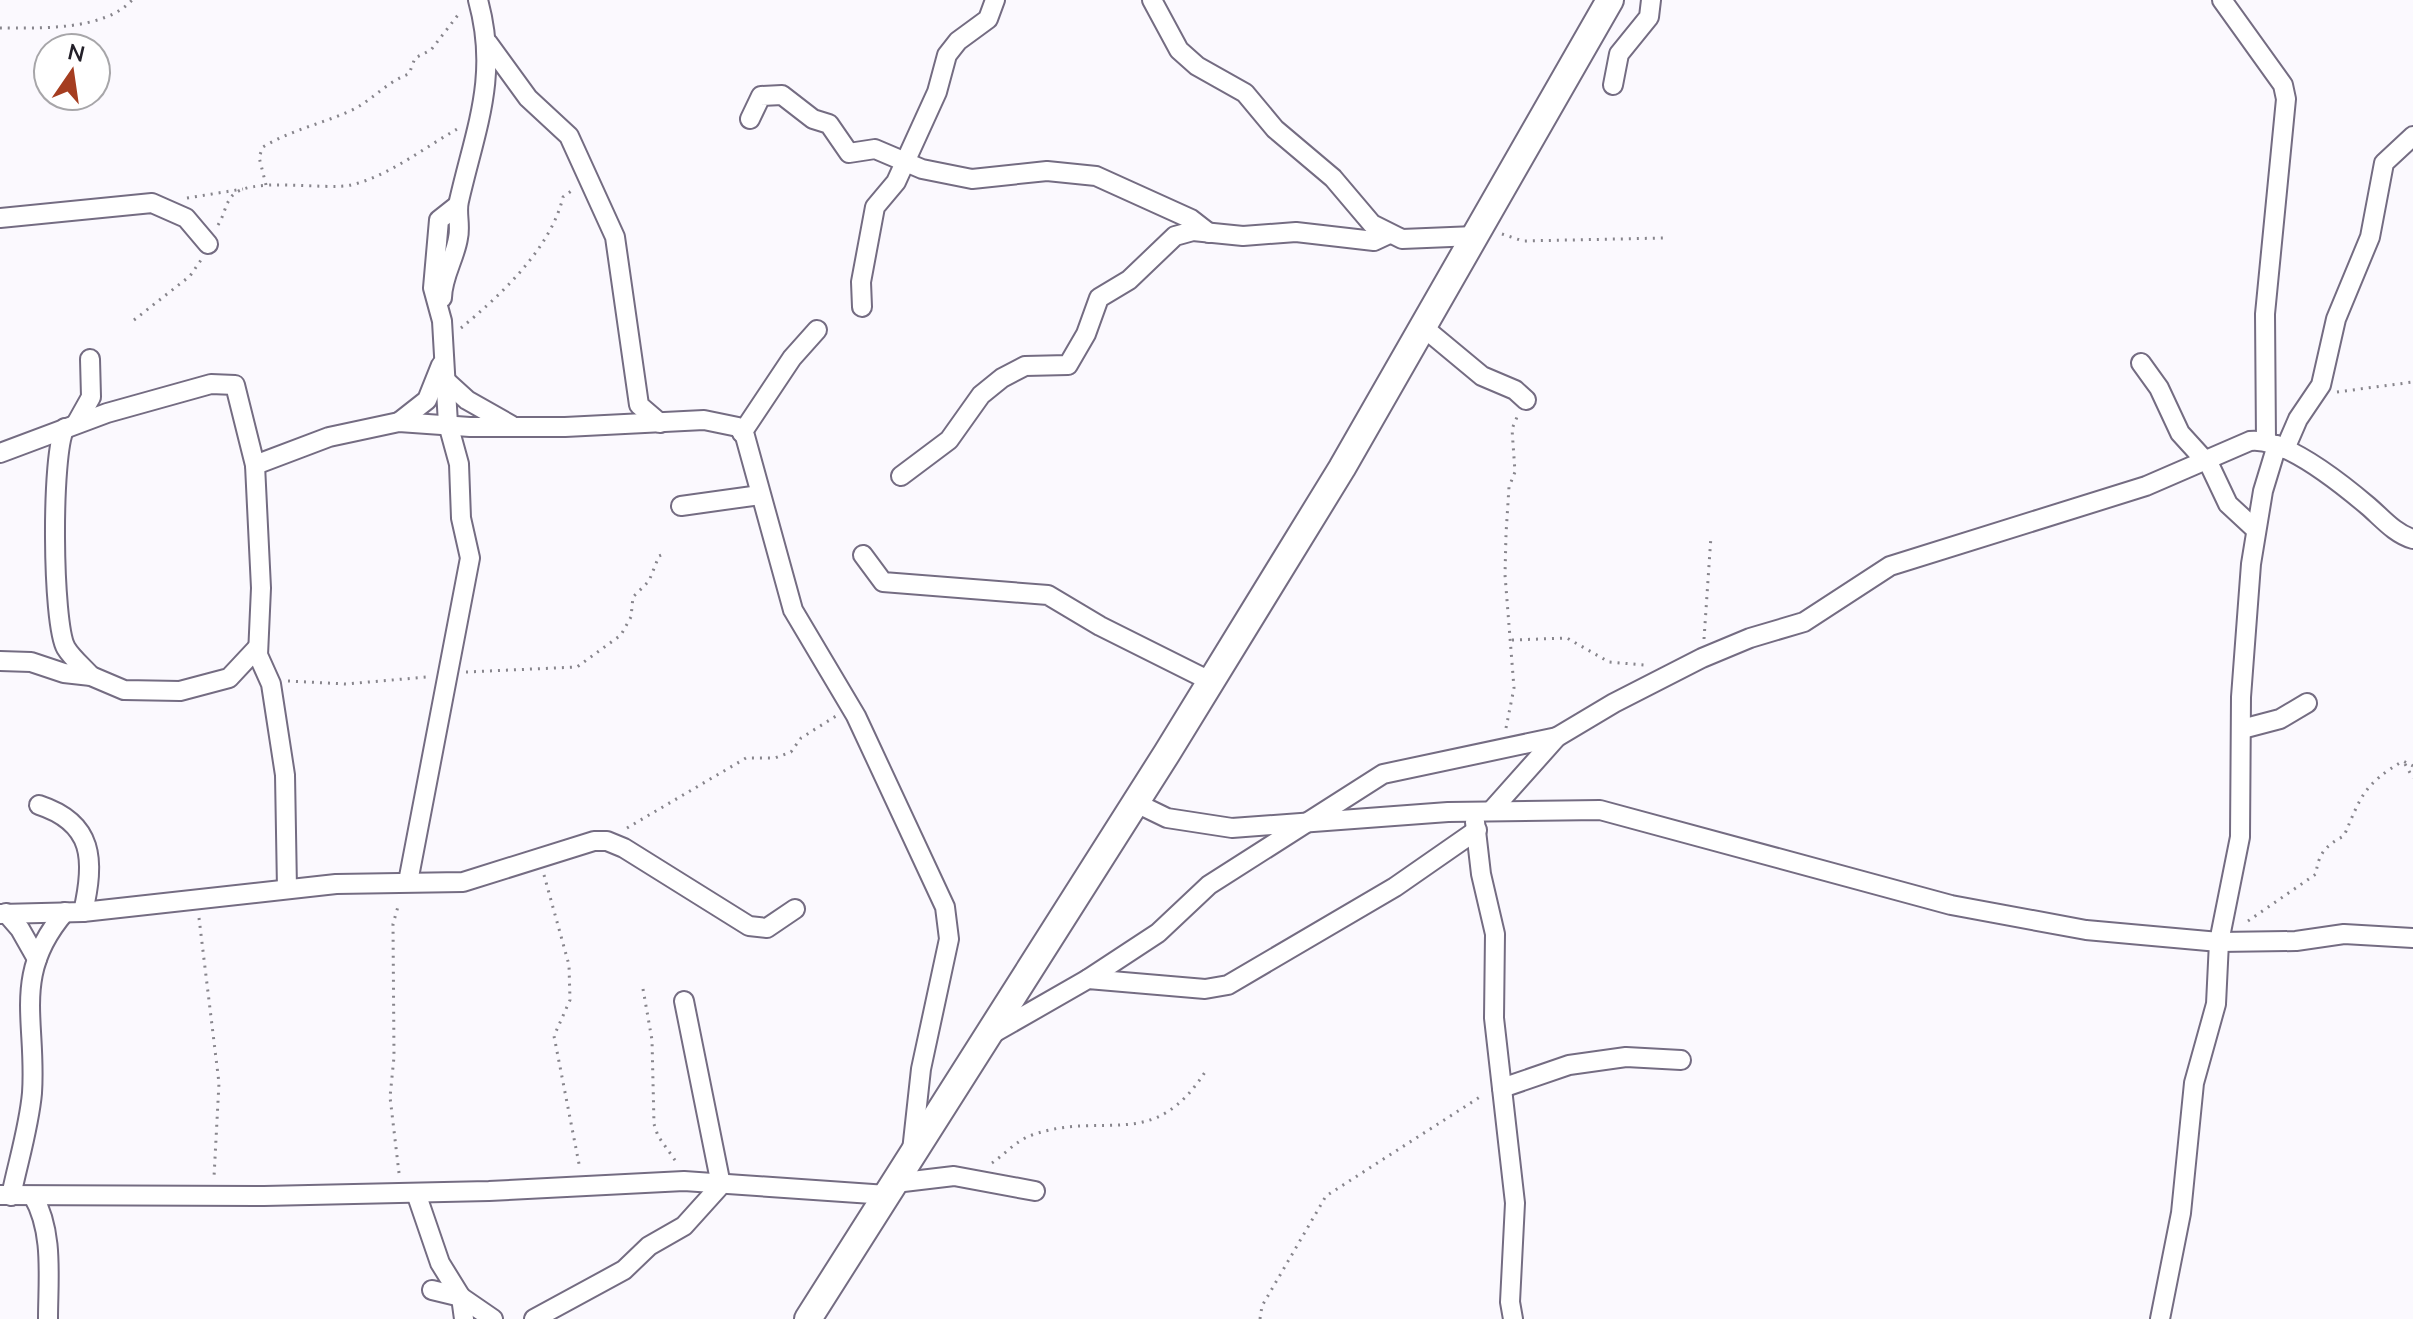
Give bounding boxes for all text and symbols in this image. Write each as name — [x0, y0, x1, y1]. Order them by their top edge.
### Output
north arrow — [32, 32, 112, 112]
text: N — [65, 37, 88, 68]

